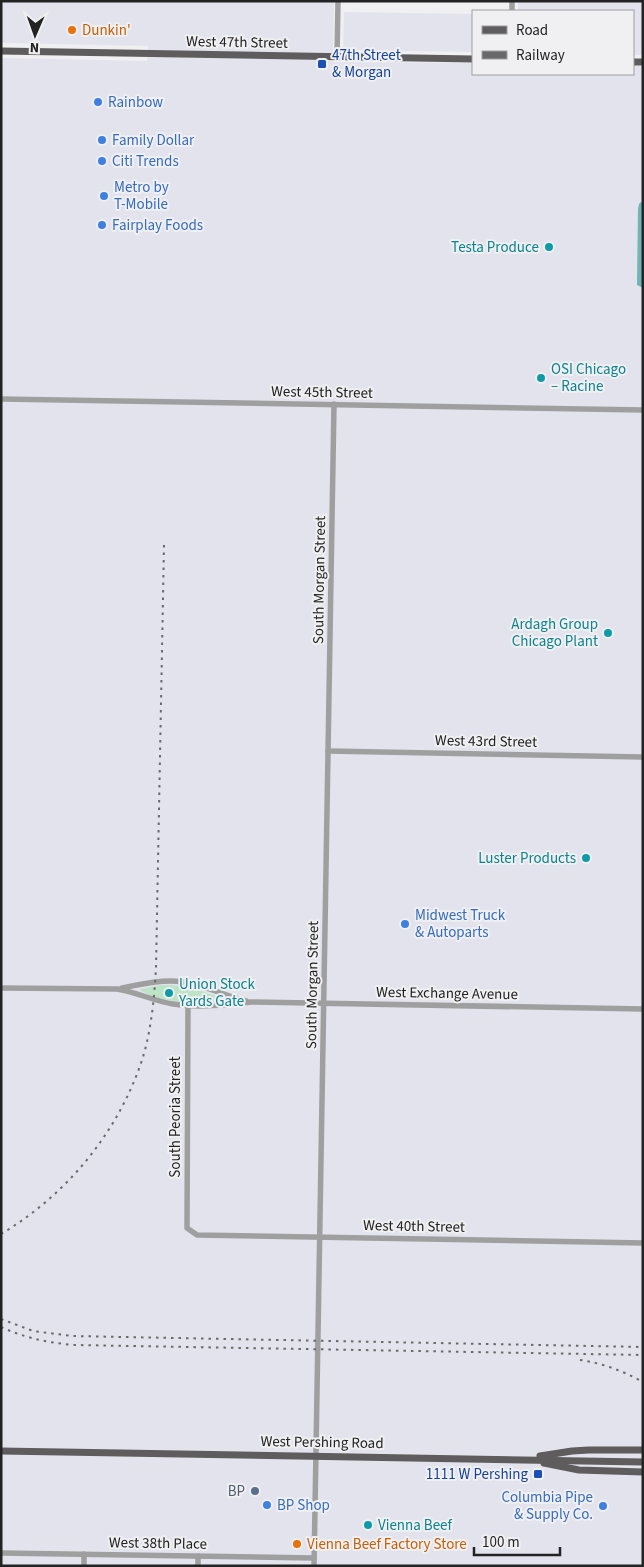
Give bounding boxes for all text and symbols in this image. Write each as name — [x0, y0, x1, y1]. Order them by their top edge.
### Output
north arrow — [10, 10, 60, 60]
legend — [472, 10, 634, 75]
place label: Dunkin' — [82, 20, 131, 41]
text: Road — [516, 20, 548, 41]
marker: Dunkin' — [66, 24, 78, 36]
street label: West 47th Street — [186, 31, 288, 54]
text: N — [30, 37, 40, 57]
place label: 47th Street & Morgan — [332, 45, 401, 83]
text: Railway — [516, 45, 565, 66]
marker: 47th Street & Morgan — [316, 58, 328, 70]
place label: Rainbow — [108, 92, 163, 113]
marker: Rainbow — [92, 96, 104, 108]
place label: Family Dollar — [112, 130, 195, 151]
marker: Family Dollar — [96, 134, 108, 146]
place label: Citi Trends — [112, 151, 179, 172]
marker: Citi Trends — [96, 155, 108, 167]
place label: Metro by T-Mobile — [114, 177, 169, 215]
marker: Metro by T-Mobile — [98, 190, 110, 202]
place label: Fairplay Foods — [112, 215, 203, 236]
marker: Fairplay Foods — [96, 219, 108, 231]
place label: Testa Produce — [451, 237, 539, 258]
marker: Testa Produce — [543, 241, 555, 253]
place label: OSI Chicago – Racine — [551, 359, 626, 397]
marker: OSI Chicago – Racine — [535, 372, 547, 384]
street label: West 45th Street — [271, 381, 373, 404]
street label: South Morgan Street — [308, 516, 331, 644]
place label: Ardagh Group Chicago Plant — [511, 614, 598, 652]
marker: Ardagh Group Chicago Plant — [602, 627, 614, 639]
street label: West 43rd Street — [435, 730, 537, 753]
place label: Luster Products — [478, 848, 576, 869]
marker: Luster Products — [580, 852, 592, 864]
place label: Midwest Truck & Autoparts — [415, 905, 506, 943]
marker: Midwest Truck & Autoparts — [399, 918, 411, 930]
street label: South Morgan Street — [301, 921, 324, 1049]
place label: Union Stock Yards Gate — [178, 974, 255, 1012]
street label: West Exchange Avenue — [376, 982, 518, 1005]
marker: Union Stock Yards Gate — [163, 987, 175, 999]
street label: South Peoria Street — [165, 1056, 186, 1178]
street label: West 40th Street — [363, 1215, 465, 1238]
street label: West Pershing Road — [260, 1431, 384, 1454]
place label: 1111 W Pershing — [426, 1464, 528, 1485]
marker: 1111 W Pershing — [532, 1468, 544, 1480]
place label: BP — [228, 1481, 245, 1502]
marker: BP — [249, 1485, 261, 1497]
place label: Columbia Pipe & Supply Co. — [501, 1487, 593, 1525]
place label: BP Shop — [277, 1495, 330, 1516]
marker: BP Shop — [261, 1499, 273, 1511]
marker: Columbia Pipe & Supply Co. — [597, 1500, 609, 1512]
place label: Vienna Beef — [378, 1515, 452, 1536]
marker: Vienna Beef — [362, 1519, 374, 1531]
scale bar — [474, 1524, 560, 1556]
street label: West 38th Place — [109, 1532, 207, 1555]
text: 100 m — [482, 1532, 520, 1553]
place label: Vienna Beef Factory Store — [307, 1534, 467, 1555]
marker: Vienna Beef Factory Store — [291, 1538, 303, 1550]

